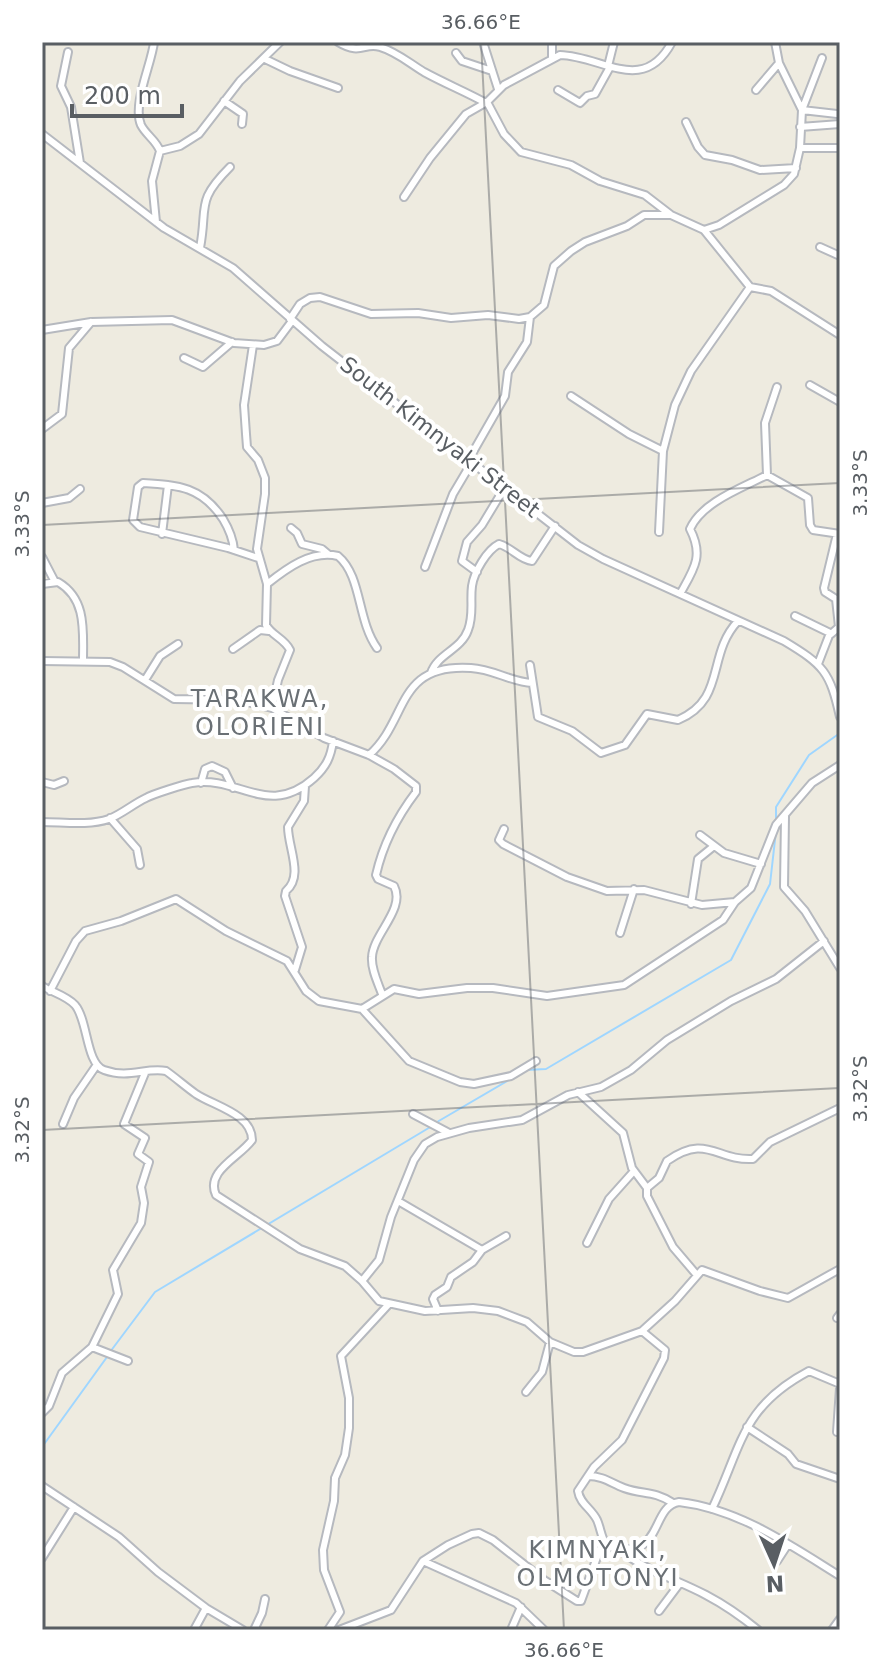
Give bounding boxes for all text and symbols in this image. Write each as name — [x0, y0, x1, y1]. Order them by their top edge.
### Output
text: 36.66°E — [441, 10, 521, 34]
scale bar — [72, 68, 182, 118]
text: 200 m — [84, 82, 161, 110]
street label: South Kimnyaki Street — [335, 351, 545, 523]
text: 3.33°S — [848, 449, 872, 517]
text: 3.33°S — [10, 490, 34, 558]
district label: TARAKWA, OLORIENI — [190, 685, 329, 741]
text: 3.32°S — [848, 1055, 872, 1123]
text: 3.32°S — [10, 1096, 34, 1164]
north arrow — [734, 1524, 814, 1604]
district label: KIMNYAKI, OLMOTONYI — [516, 1536, 680, 1592]
text: N — [765, 1571, 785, 1596]
text: 36.66°E — [524, 1638, 604, 1662]

